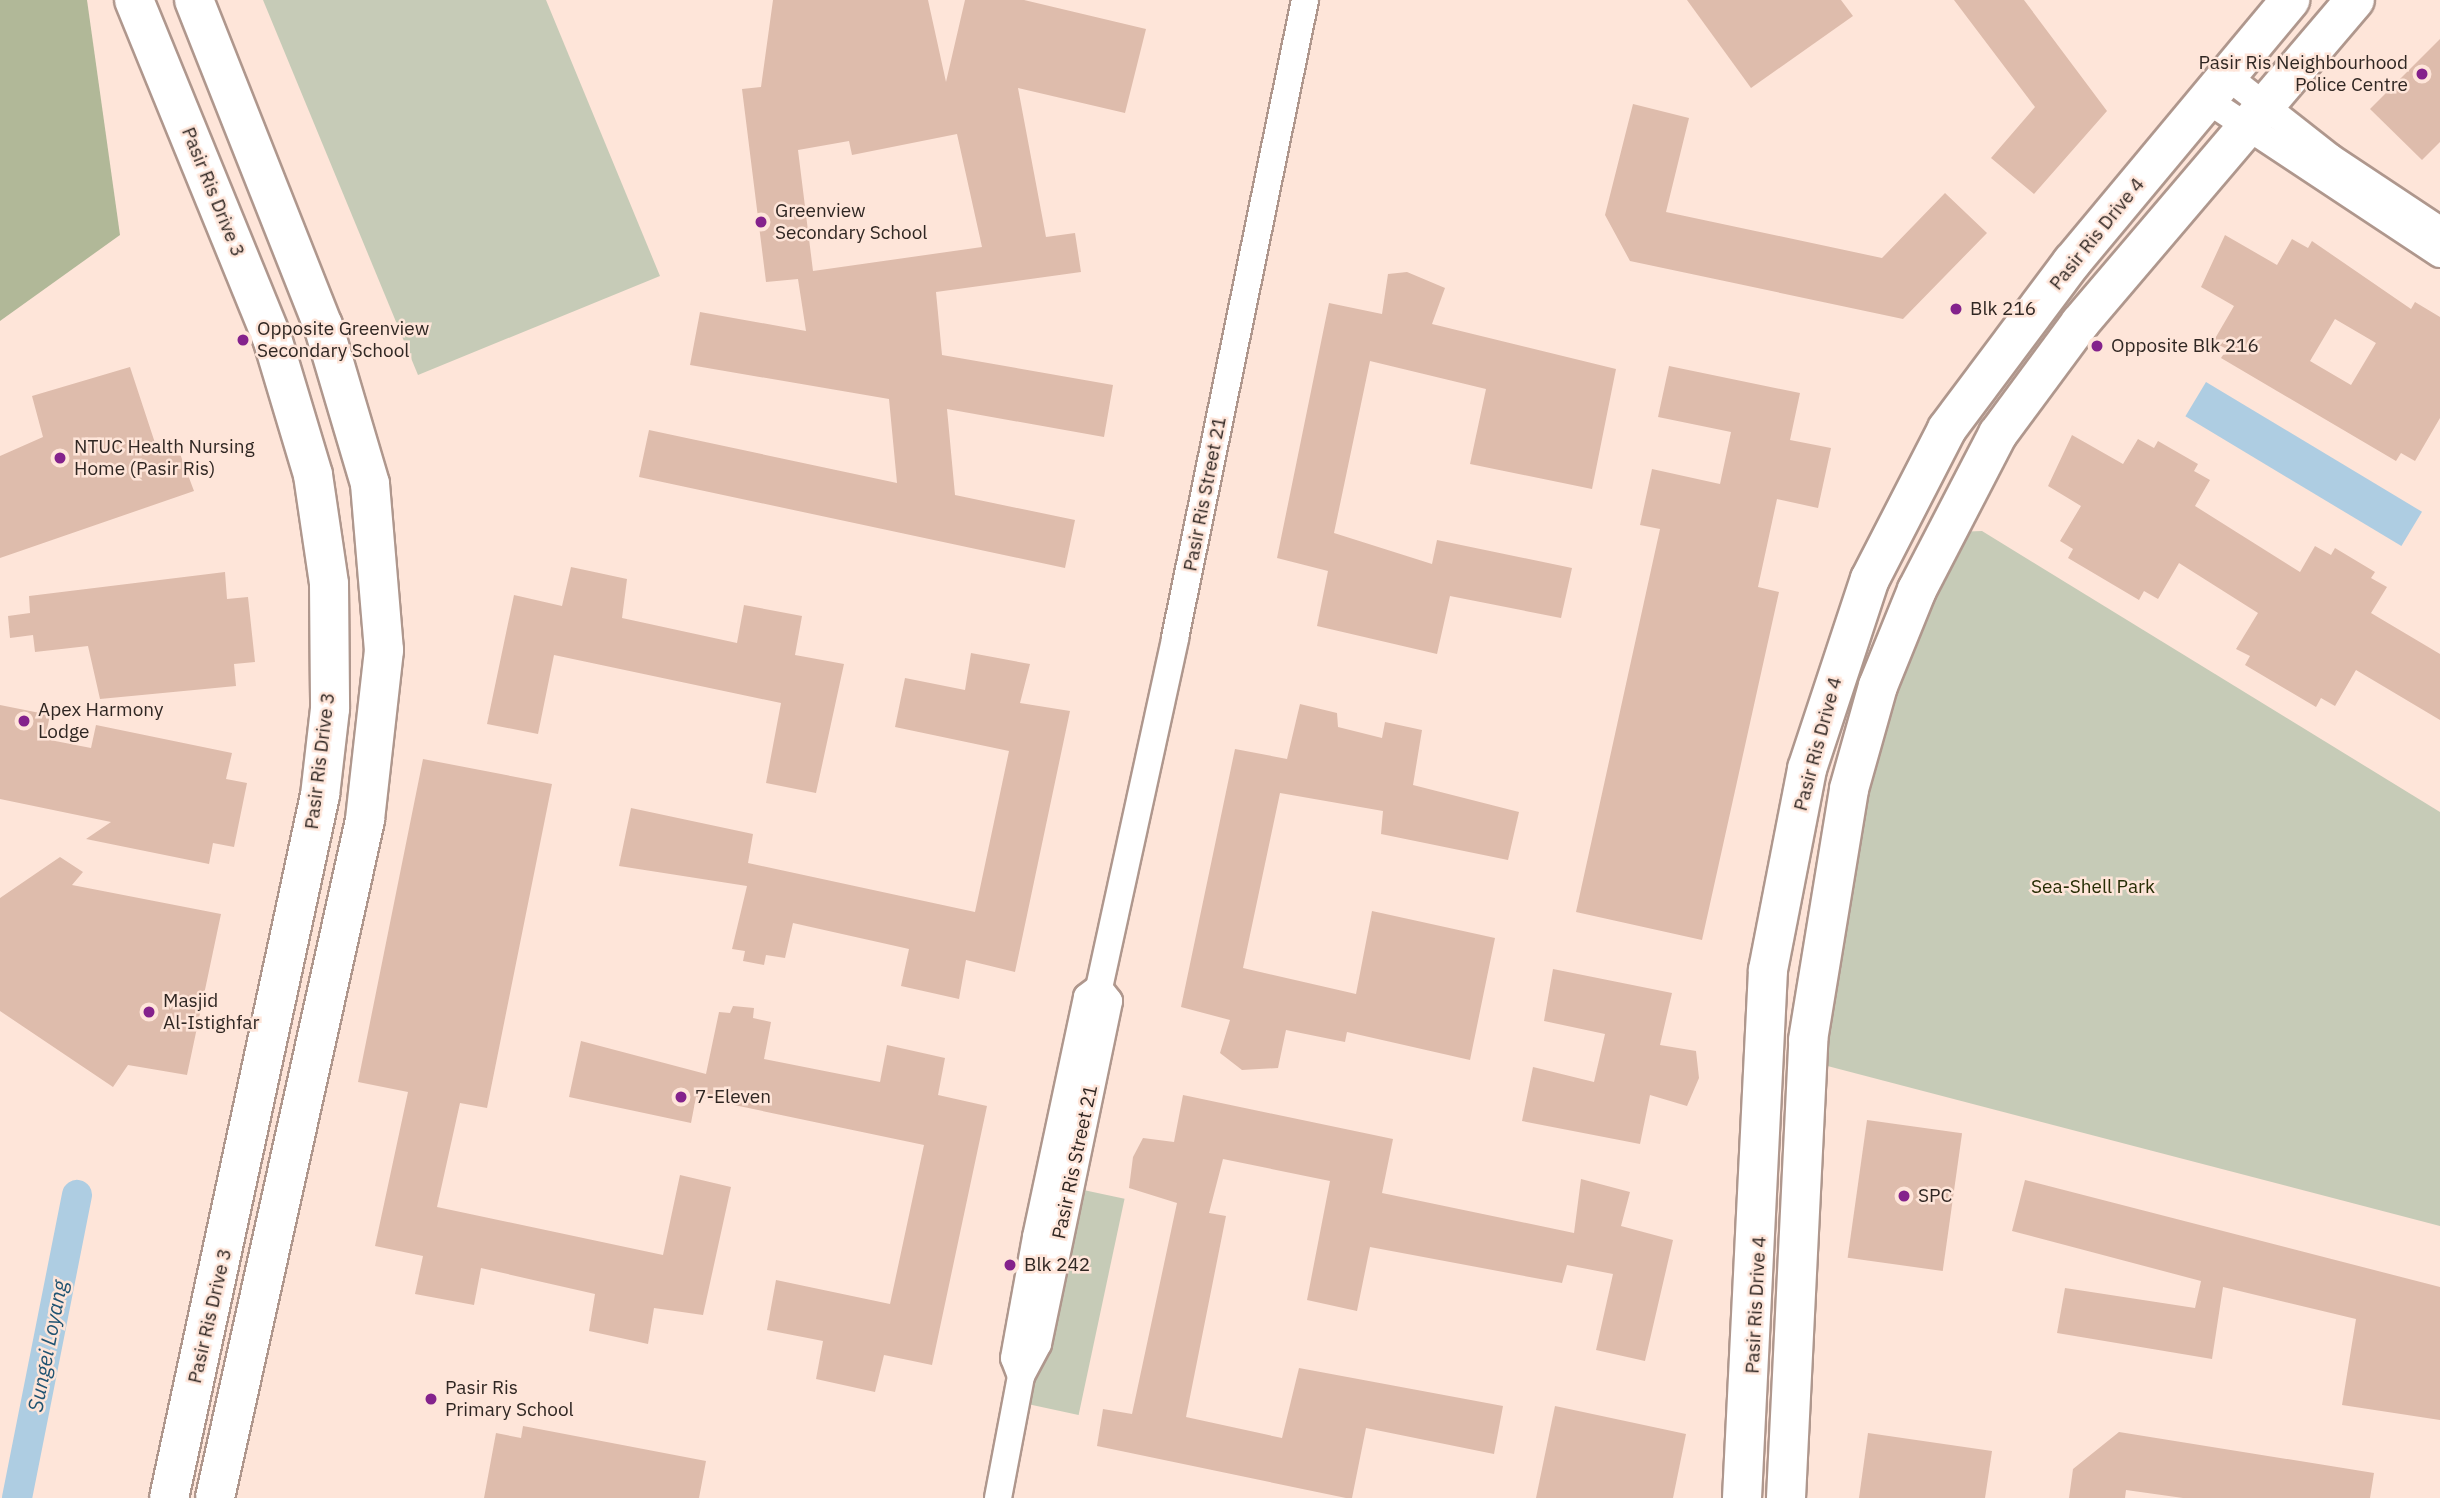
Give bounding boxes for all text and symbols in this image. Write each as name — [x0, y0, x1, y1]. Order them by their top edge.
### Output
place label: Pasir Ris Neighbourhood Police Centre — [2198, 52, 2408, 96]
marker: Pasir Ris Neighbourhood Police Centre — [2414, 66, 2430, 82]
street label: Pasir Ris Drive 3 — [177, 124, 249, 260]
street label: Pasir Ris Drive 4 — [2045, 173, 2149, 295]
place label: Greenview Secondary School — [775, 200, 927, 244]
marker: Greenview Secondary School — [753, 214, 769, 230]
place label: Blk 216 — [1970, 298, 2036, 320]
marker: Blk 216 — [1948, 301, 1964, 317]
place label: Opposite Greenview Secondary School — [257, 318, 429, 362]
marker: Opposite Greenview Secondary School — [235, 332, 251, 348]
place label: Opposite Blk 216 — [2111, 335, 2259, 357]
marker: Opposite Blk 216 — [2089, 338, 2105, 354]
street label: Pasir Ris Street 21 — [1179, 415, 1231, 573]
place label: NTUC Health Nursing Home (Pasir Ris) — [74, 436, 255, 480]
marker: NTUC Health Nursing Home (Pasir Ris) — [52, 450, 68, 466]
street label: Pasir Ris Drive 4 — [1789, 675, 1847, 813]
street label: Pasir Ris Drive 3 — [300, 691, 340, 831]
place label: Apex Harmony Lodge — [38, 699, 163, 743]
marker: Apex Harmony Lodge — [16, 713, 32, 729]
park label: Sea-Shell Park — [2031, 876, 2155, 898]
place label: Masjid Al-Istighfar — [163, 990, 259, 1034]
marker: Masjid Al-Istighfar — [141, 1004, 157, 1020]
street label: Pasir Ris Street 21 — [1048, 1083, 1102, 1241]
place label: 7-Eleven — [695, 1086, 771, 1108]
marker: 7-Eleven — [673, 1089, 689, 1105]
place label: SPC — [1918, 1185, 1952, 1207]
marker: SPC — [1896, 1188, 1912, 1204]
street label: Pasir Ris Drive 4 — [1741, 1236, 1771, 1374]
street label: Pasir Ris Drive 3 — [183, 1246, 237, 1386]
place label: Blk 242 — [1024, 1254, 1090, 1276]
marker: Blk 242 — [1002, 1257, 1018, 1273]
water label: Sungei Loyang — [22, 1278, 72, 1414]
place label: Pasir Ris Primary School — [445, 1377, 574, 1421]
marker: Pasir Ris Primary School — [423, 1391, 439, 1407]

